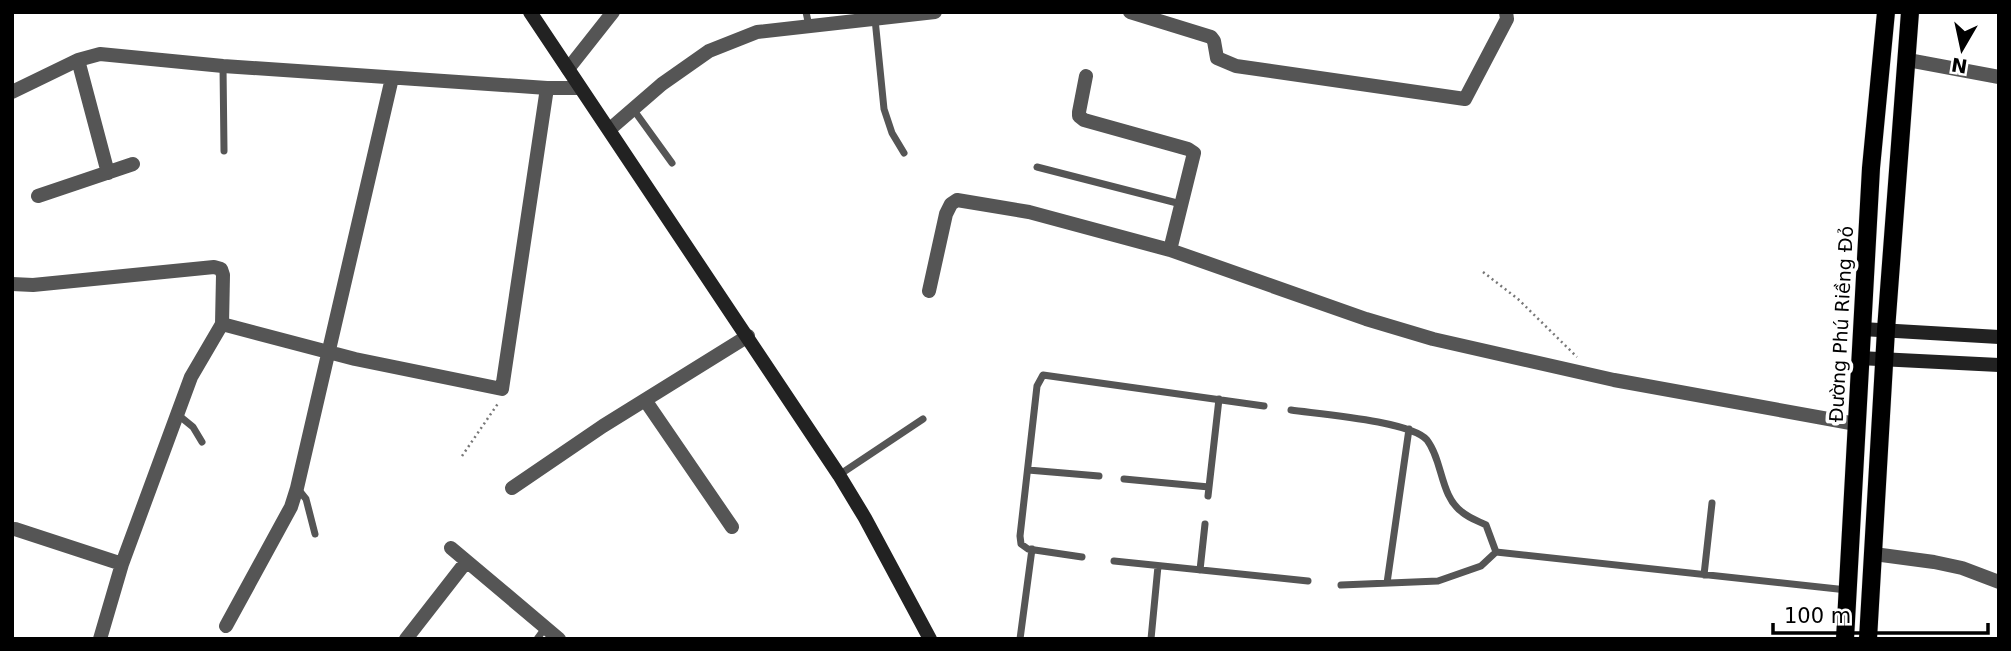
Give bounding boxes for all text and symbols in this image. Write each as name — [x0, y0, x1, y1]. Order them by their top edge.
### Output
north arrow — [1927, 14, 1997, 84]
text: N — [1950, 54, 1969, 78]
street label: Đường Phú Riềng Đỏ — [1825, 225, 1857, 423]
scale bar — [1773, 592, 1988, 636]
text: 100 m — [1784, 604, 1851, 628]

